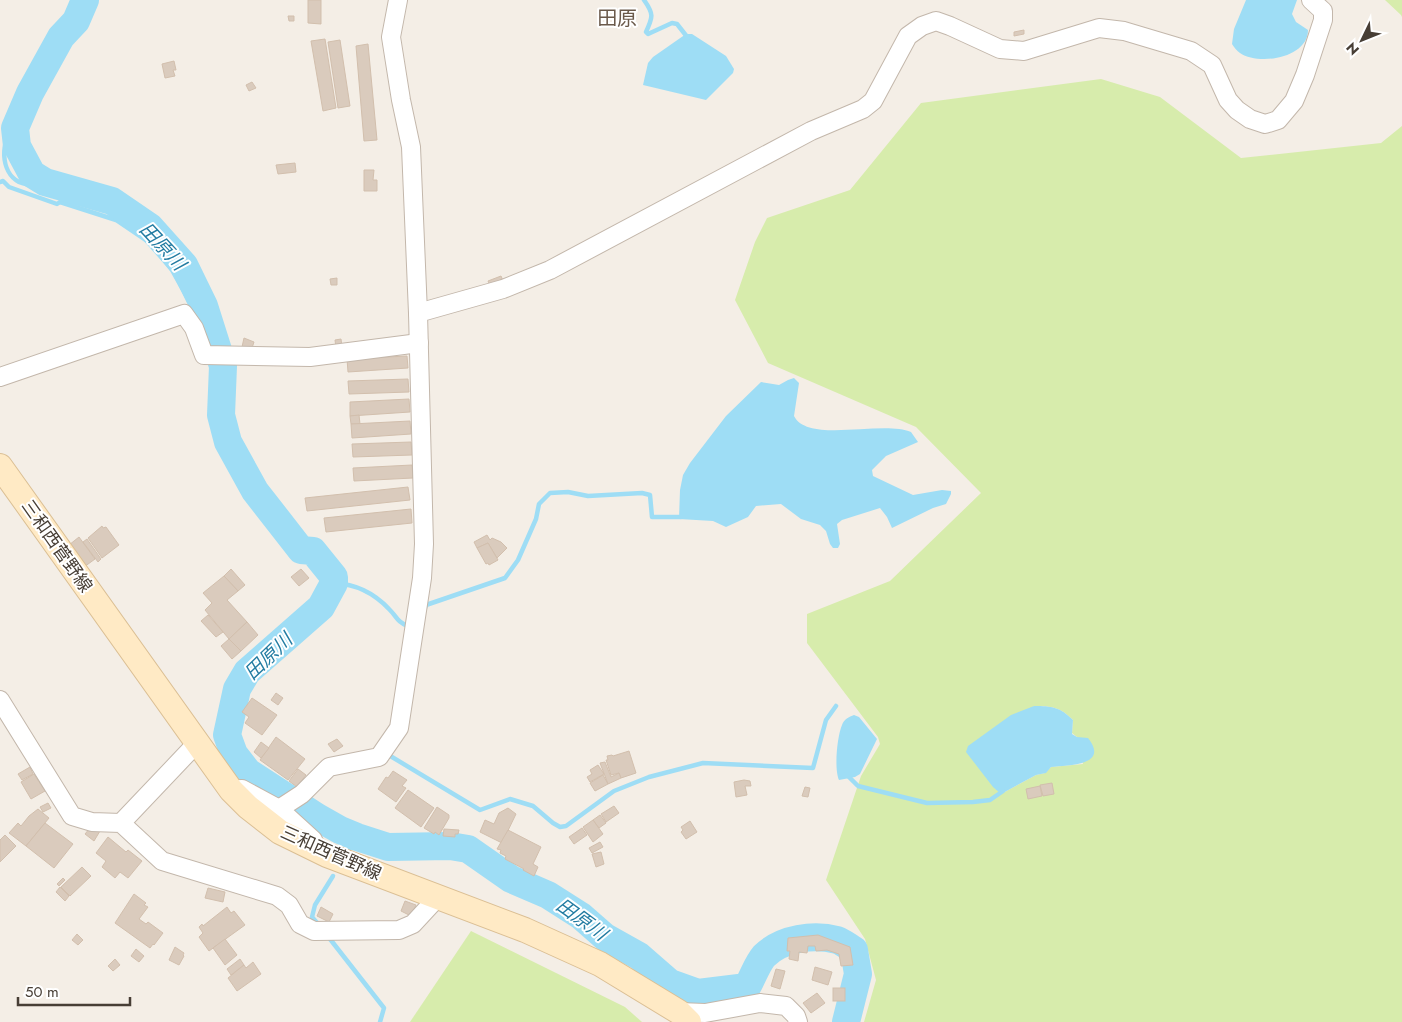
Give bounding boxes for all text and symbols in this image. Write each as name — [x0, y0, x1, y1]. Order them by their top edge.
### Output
district label: 田原 — [597, 4, 637, 33]
north arrow — [1337, 15, 1387, 65]
text: N — [1341, 38, 1364, 60]
water label: 田原川 — [133, 216, 193, 278]
street label: 三和西菅野線 — [15, 494, 99, 598]
water label: 田原川 — [238, 625, 300, 686]
street label: 三和西菅野線 — [276, 819, 386, 887]
water label: 田原川 — [551, 892, 614, 948]
scale bar — [18, 974, 130, 1006]
text: 50 m — [25, 981, 59, 1003]

